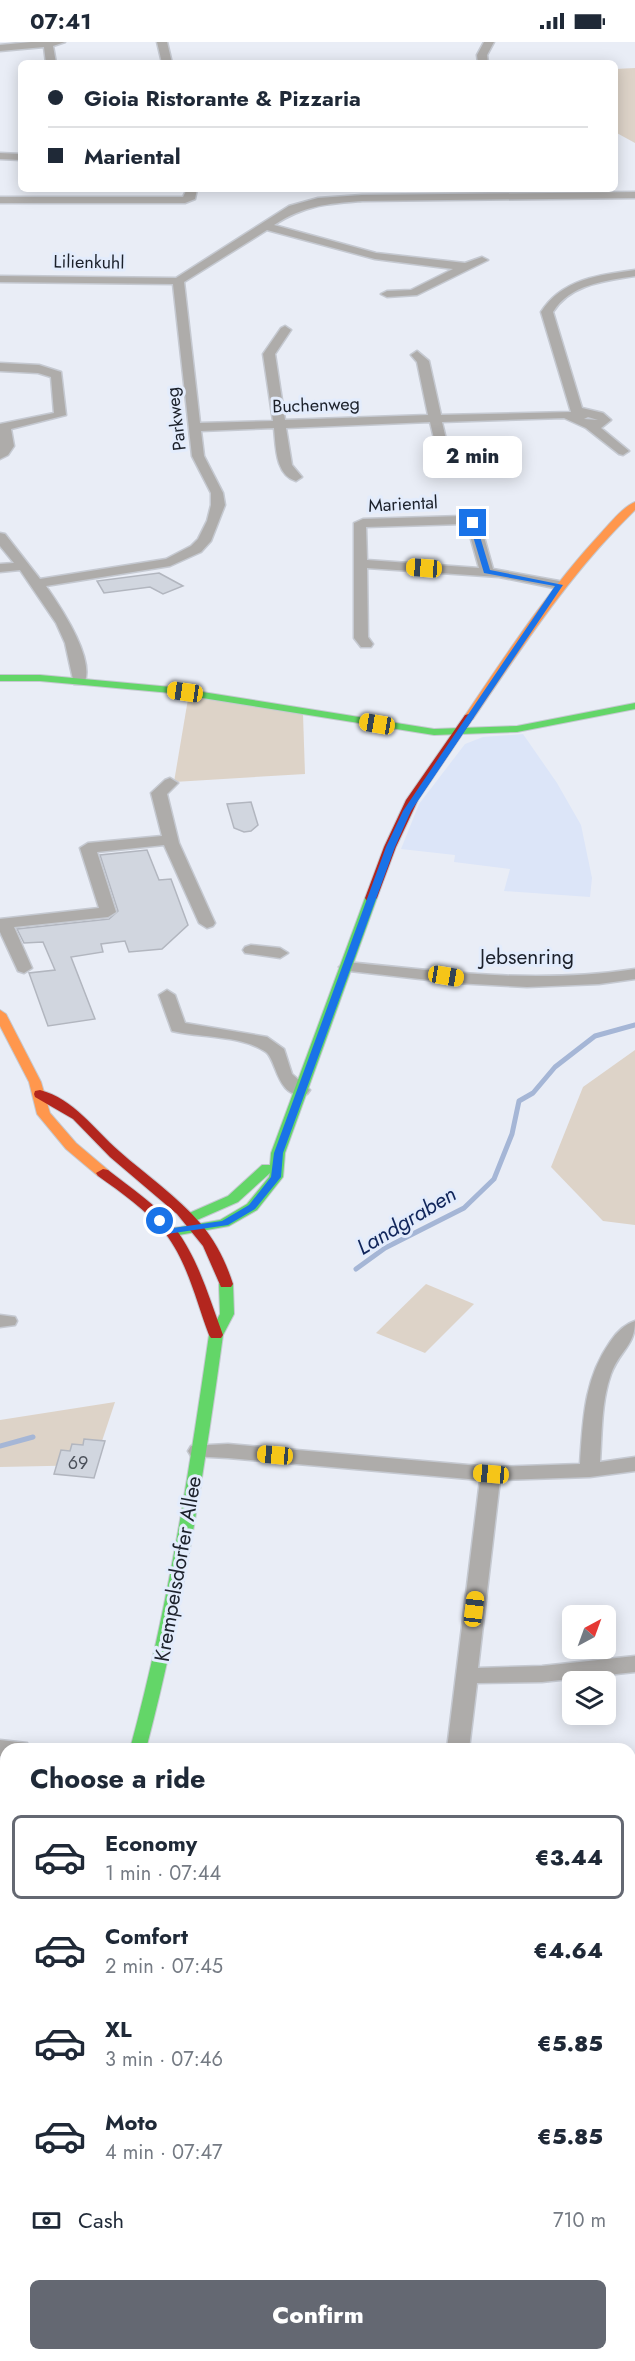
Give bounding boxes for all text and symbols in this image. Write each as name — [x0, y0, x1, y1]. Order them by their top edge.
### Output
text: 07:41 — [30, 5, 91, 37]
text: Gioia Ristorante & Pizzaria — [84, 82, 361, 114]
text: Mariental — [84, 140, 181, 172]
street label: Lilienkuhl — [53, 248, 125, 276]
street label: Parkweg — [159, 386, 193, 452]
street label: Buchenweg — [272, 390, 360, 420]
callout: 2 min — [424, 436, 522, 478]
text: 2 min — [446, 442, 499, 471]
street label: Mariental — [367, 489, 439, 519]
route end — [459, 509, 486, 536]
car — [405, 558, 443, 578]
car — [166, 681, 204, 703]
car — [358, 712, 396, 736]
street label: Jebsenring — [477, 942, 574, 972]
car — [427, 964, 465, 988]
water label: Landgraben — [350, 1178, 462, 1262]
route start — [146, 1207, 173, 1234]
car — [256, 1444, 294, 1466]
house number: 69 — [68, 1450, 88, 1476]
car — [472, 1463, 510, 1485]
street label: Krempelsdorfer Allee — [147, 1474, 209, 1664]
car — [463, 1590, 485, 1628]
north arrow — [562, 1605, 616, 1659]
map controls — [562, 1605, 616, 1725]
button: layers — [562, 1671, 616, 1725]
text: Choose a ride — [30, 1759, 205, 1798]
text: Economy — [105, 1827, 197, 1859]
icon: car — [33, 1830, 87, 1884]
text: €3.44 — [535, 1841, 603, 1873]
text: 1 min · 07:44 — [105, 1859, 221, 1888]
text: Comfort — [105, 1920, 188, 1952]
icon: car — [33, 1923, 87, 1977]
text: €4.64 — [533, 1934, 603, 1966]
text: 2 min · 07:45 — [105, 1952, 223, 1981]
text: XL — [105, 2013, 132, 2045]
icon: car — [33, 2016, 87, 2070]
text: €5.85 — [537, 2027, 603, 2059]
text: 3 min · 07:46 — [105, 2045, 223, 2074]
text: Moto — [105, 2106, 158, 2138]
icon: car — [33, 2109, 87, 2163]
text: €5.85 — [537, 2120, 603, 2152]
text: 4 min · 07:47 — [105, 2138, 223, 2167]
icon: cash — [30, 2204, 63, 2237]
text: Cash — [78, 2204, 124, 2236]
text: 710 m — [553, 2206, 606, 2235]
button: Confirm — [30, 2280, 606, 2349]

